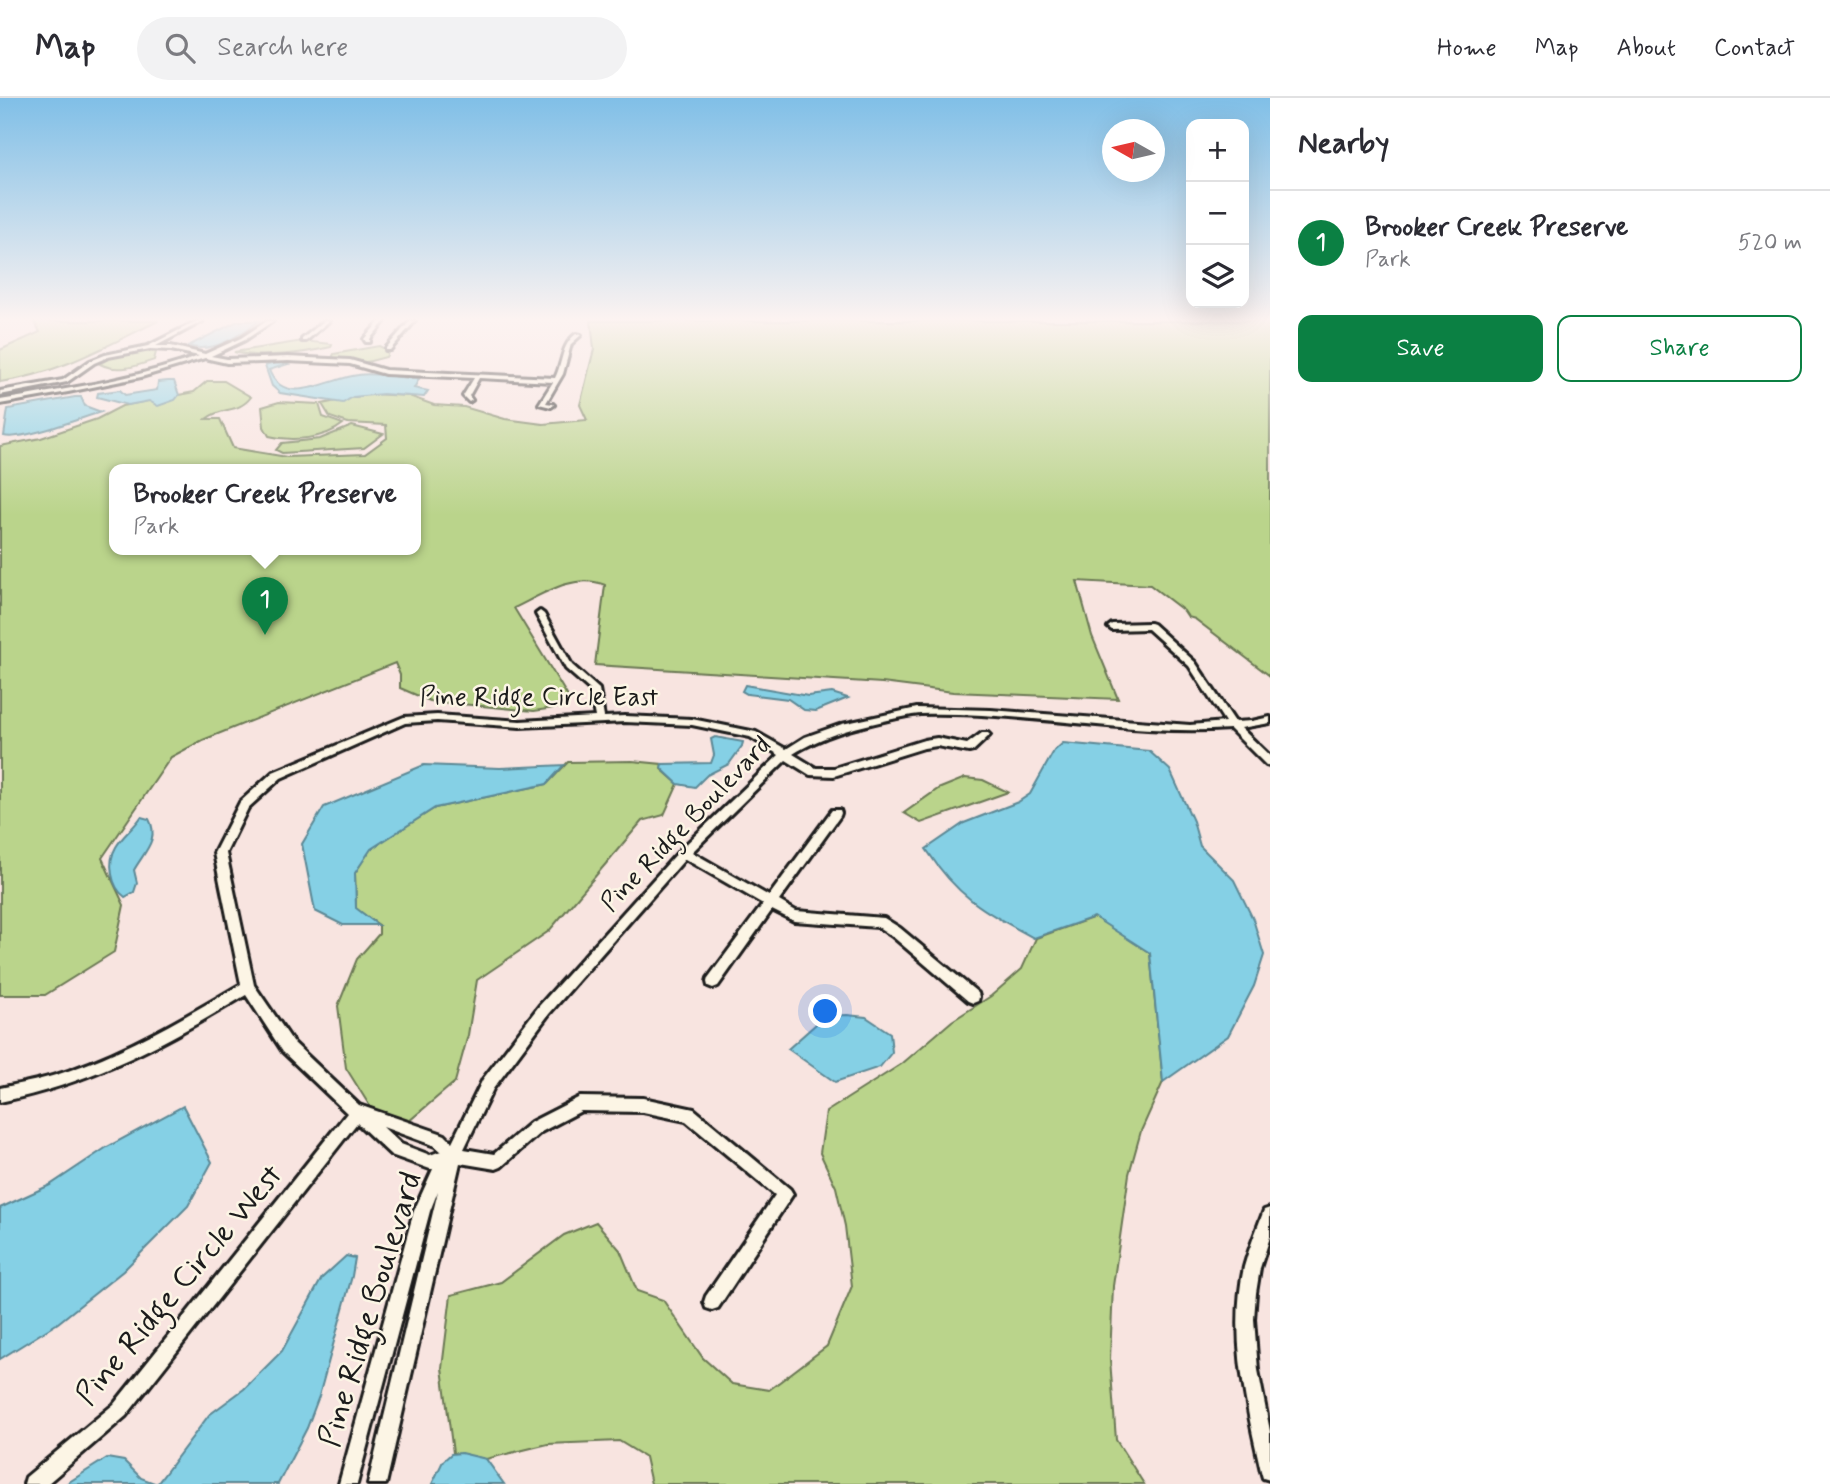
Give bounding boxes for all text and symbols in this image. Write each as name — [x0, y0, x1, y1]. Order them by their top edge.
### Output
search box — [137, 17, 627, 80]
text: Map — [35, 26, 95, 70]
icon: search — [161, 29, 199, 67]
text: Search here — [217, 31, 348, 65]
text: Home — [1437, 33, 1497, 64]
text: Map — [1535, 33, 1579, 64]
text: About — [1617, 33, 1676, 64]
text: Contact — [1714, 33, 1795, 64]
north arrow — [1102, 119, 1165, 182]
map controls — [1186, 119, 1249, 308]
button: + — [1186, 119, 1249, 182]
text: Nearby — [1298, 124, 1389, 163]
button: − — [1186, 182, 1249, 245]
text: Brooker Creek Preserve — [1365, 211, 1628, 245]
text: 1 — [1316, 228, 1326, 258]
text: 520 m — [1738, 228, 1802, 258]
button: layers — [1186, 245, 1249, 308]
text: Park — [1365, 245, 1411, 275]
button: Save — [1298, 315, 1543, 382]
button: Share — [1557, 315, 1802, 382]
popup — [109, 464, 421, 555]
text: Brooker Creek Preserve — [133, 478, 397, 512]
text: Park — [133, 512, 179, 542]
pin: 1 — [242, 577, 288, 635]
street label: Pine Ridge Circle East — [420, 681, 658, 718]
street label: Pine Ridge Boulevard — [594, 729, 781, 922]
your location — [808, 994, 842, 1028]
street label: Pine Ridge Circle West — [66, 1156, 295, 1417]
street label: Pine Ridge Boulevard — [309, 1167, 436, 1453]

